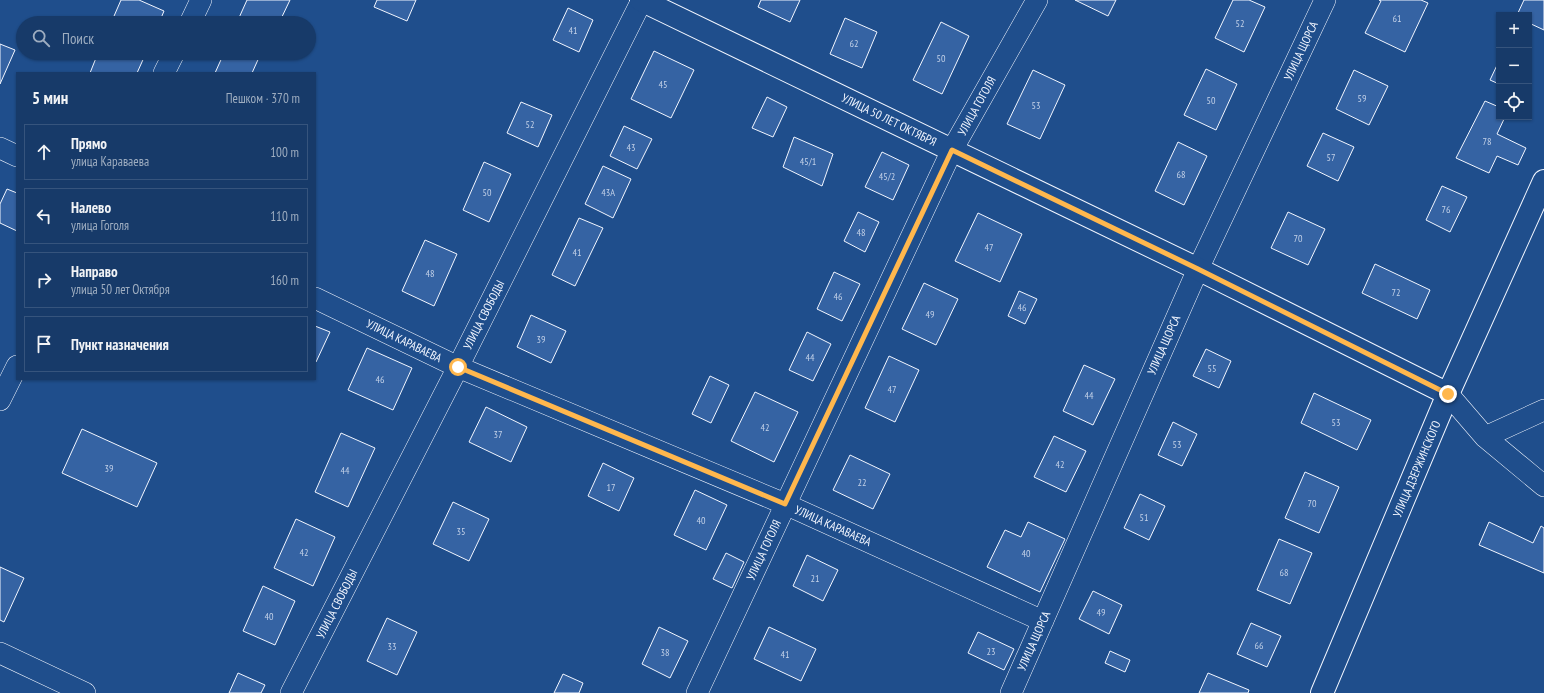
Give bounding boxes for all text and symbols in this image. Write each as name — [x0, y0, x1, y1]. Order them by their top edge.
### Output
house number: 61 — [1393, 12, 1402, 25]
map controls — [1496, 12, 1532, 120]
button: + — [1496, 12, 1532, 48]
search box — [16, 16, 316, 60]
house number: 52 — [1236, 17, 1245, 30]
street label: УЛИЦА ЩОРСА — [1280, 19, 1321, 83]
house number: 41 — [569, 24, 578, 37]
icon: search — [30, 27, 52, 49]
text: Поиск — [62, 29, 94, 48]
house number: 62 — [850, 37, 859, 50]
button: − — [1496, 48, 1532, 84]
house number: 50 — [937, 52, 946, 65]
street label: УЛИЦА ГОГОЛЯ — [954, 74, 999, 138]
house number: 45 — [659, 78, 668, 91]
button: locate — [1496, 84, 1532, 120]
text: 5 мин — [32, 87, 68, 109]
text: Пешком · 370 m — [226, 90, 300, 107]
street label: УЛИЦА 50 ЛЕТ ОКТЯБРЯ — [839, 90, 939, 149]
house number: 59 — [1358, 92, 1367, 105]
house number: 50 — [1207, 94, 1216, 107]
house number: 53 — [1032, 99, 1041, 112]
house number: 52 — [526, 118, 535, 131]
text: Прямо — [71, 134, 107, 153]
house number: 78 — [1483, 135, 1492, 148]
icon: ahead — [33, 141, 55, 163]
house number: 43 — [627, 141, 636, 154]
text: 100 m — [270, 144, 299, 161]
house number: 57 — [1327, 151, 1336, 164]
text: улица Караваева — [71, 153, 149, 170]
house number: 45/1 — [800, 155, 816, 168]
house number: 68 — [1177, 168, 1186, 181]
house number: 45/2 — [879, 170, 895, 183]
house number: 50 — [483, 186, 492, 199]
house number: 43А — [601, 186, 615, 199]
text: Налево — [71, 198, 111, 217]
house number: 76 — [1442, 203, 1451, 216]
icon: left — [33, 205, 55, 227]
text: 110 m — [270, 208, 299, 225]
text: улица Гоголя — [71, 217, 129, 234]
house number: 48 — [857, 226, 866, 239]
house number: 70 — [1294, 232, 1303, 245]
house number: 47 — [985, 241, 994, 254]
house number: 41 — [573, 246, 582, 259]
text: Направо — [71, 262, 118, 281]
house number: 48 — [426, 267, 435, 280]
icon: right — [33, 269, 55, 291]
text: 160 m — [270, 272, 299, 289]
street label: УЛИЦА СВОБОДЫ — [460, 278, 507, 352]
text: улица 50 лет Октября — [71, 281, 170, 298]
house number: 72 — [1392, 286, 1401, 299]
house number: 46 — [834, 290, 843, 303]
house number: 46 — [1018, 301, 1027, 314]
house number: 49 — [926, 308, 935, 321]
street label: УЛИЦА ЩОРСА — [1144, 312, 1183, 377]
street label: УЛИЦА КАРАВАЕВА — [364, 316, 445, 365]
icon: arrive — [33, 333, 55, 355]
house number: 39 — [537, 333, 546, 346]
text: Пункт назначения — [71, 335, 169, 354]
house number: 44 — [806, 351, 815, 364]
route start — [449, 358, 467, 376]
house number: 55 — [1208, 362, 1217, 375]
house number: 46 — [376, 373, 385, 386]
house number: 47 — [888, 383, 897, 396]
route end — [1439, 385, 1457, 403]
house number: 44 — [1085, 389, 1094, 402]
house number: 53 — [1332, 416, 1341, 429]
street label: УЛИЦА ДЗЕРЖИНСКОГО — [1389, 418, 1444, 519]
house number: 42 — [761, 421, 770, 434]
house number: 37 — [494, 428, 503, 441]
house number: 53 — [1173, 438, 1182, 451]
house number: 42 — [1056, 458, 1065, 471]
house number: 39 — [105, 462, 114, 475]
house number: 44 — [341, 464, 350, 477]
house number: 22 — [858, 476, 867, 489]
house number: 17 — [607, 481, 616, 494]
house number: 70 — [1308, 497, 1317, 510]
street label: УЛИЦА КАРАВАЕВА — [793, 502, 874, 549]
house number: 51 — [1140, 511, 1149, 524]
house number: 40 — [697, 514, 706, 527]
street label: УЛИЦА ГОГОЛЯ — [743, 517, 784, 582]
house number: 35 — [457, 525, 466, 538]
house number: 42 — [300, 546, 309, 559]
house number: 40 — [1022, 547, 1031, 560]
house number: 68 — [1280, 566, 1289, 579]
street label: УЛИЦА СВОБОДЫ — [313, 567, 360, 641]
house number: 21 — [811, 572, 820, 585]
house number: 49 — [1097, 606, 1106, 619]
street label: УЛИЦА ЩОРСА — [1014, 608, 1053, 673]
house number: 40 — [265, 610, 274, 623]
house number: 66 — [1255, 639, 1264, 652]
house number: 33 — [388, 640, 397, 653]
house number: 23 — [987, 645, 996, 658]
house number: 38 — [661, 646, 670, 659]
house number: 41 — [781, 648, 790, 661]

